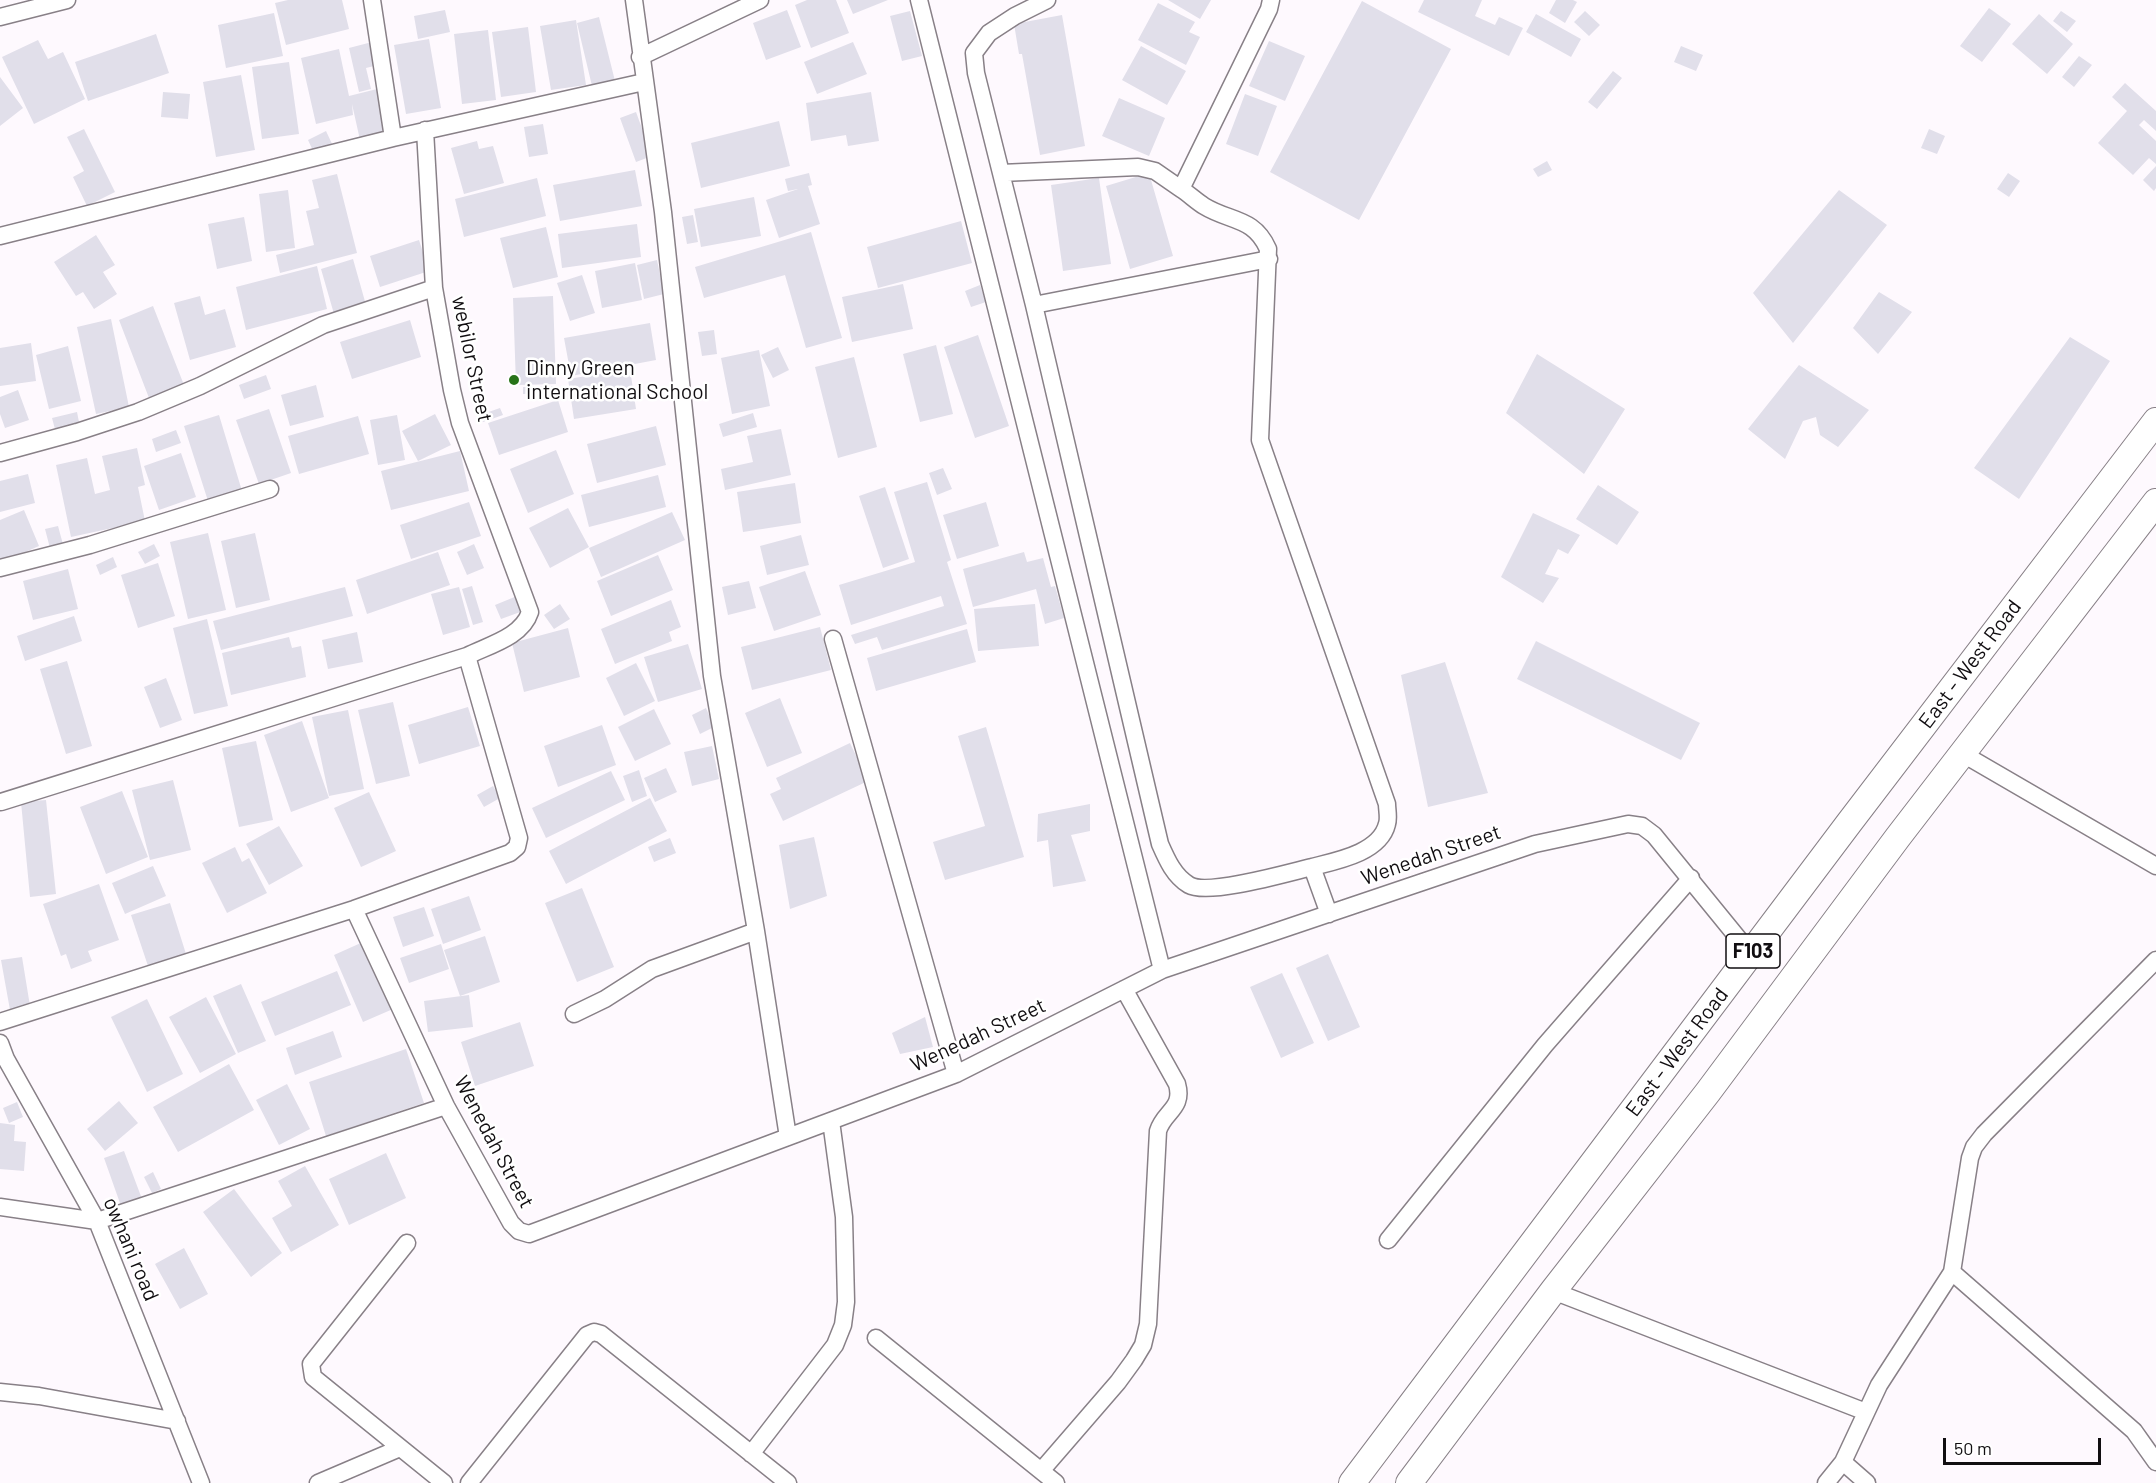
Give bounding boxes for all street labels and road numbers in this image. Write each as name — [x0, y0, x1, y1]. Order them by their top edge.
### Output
street label: webilor Street — [446, 294, 498, 424]
street label: East - West Road — [1913, 595, 2027, 733]
street label: Wenedah Street — [1358, 819, 1504, 891]
road number: F103 — [1726, 934, 1780, 968]
street label: East - West Road — [1620, 983, 1734, 1121]
street label: Wenedah Street — [907, 993, 1049, 1077]
street label: Wenedah Street — [449, 1072, 539, 1212]
street label: owhani road — [98, 1193, 164, 1305]

